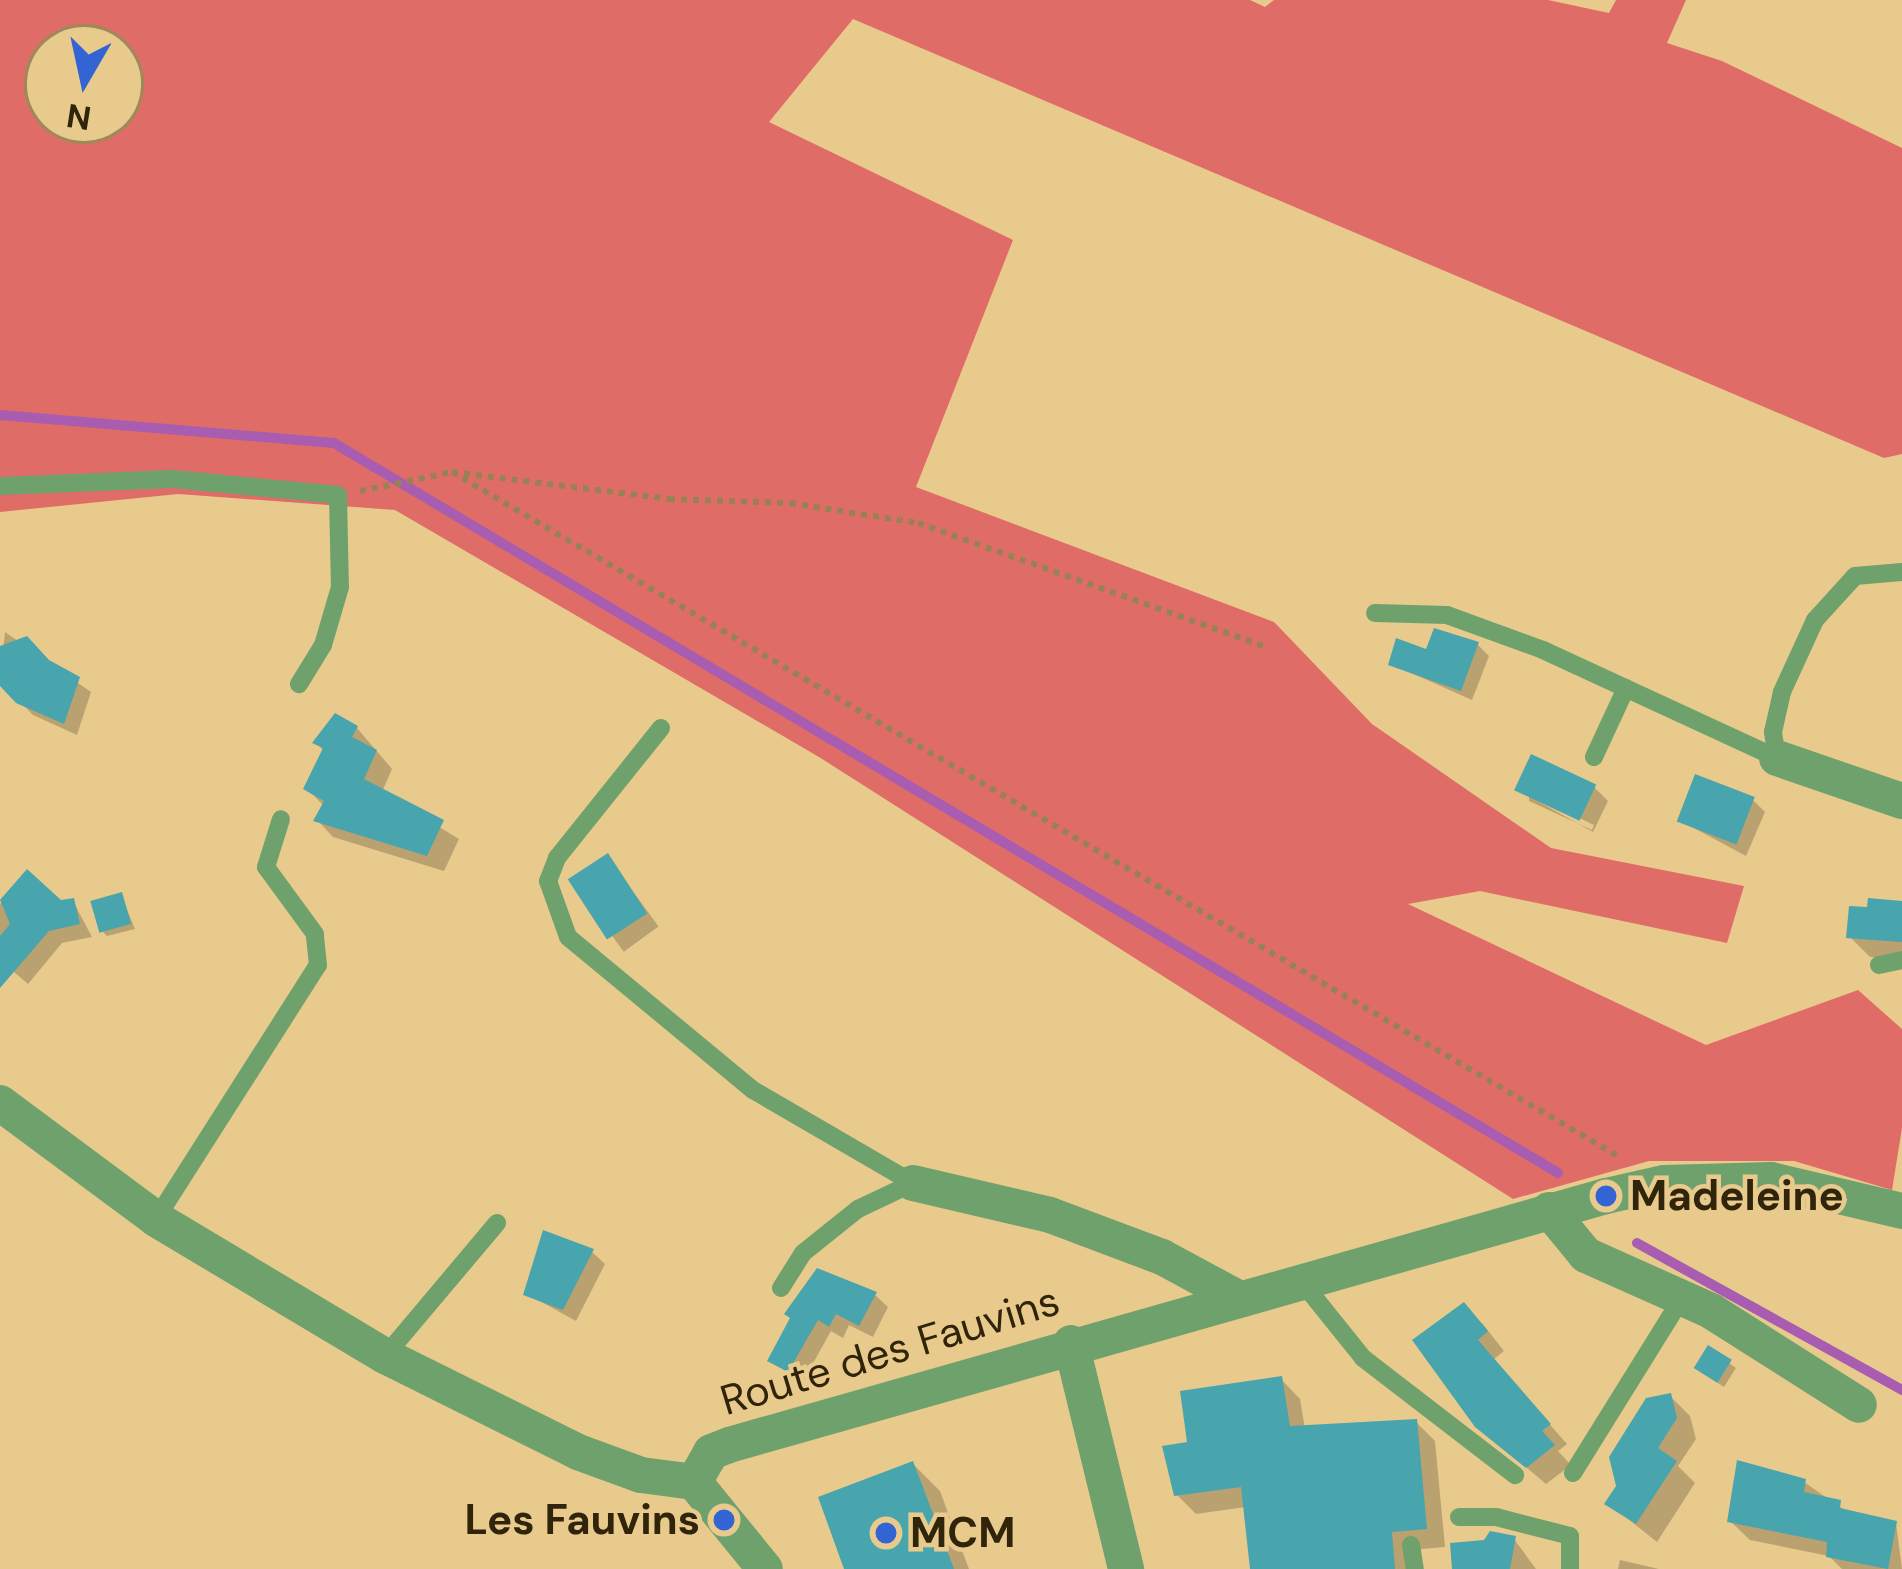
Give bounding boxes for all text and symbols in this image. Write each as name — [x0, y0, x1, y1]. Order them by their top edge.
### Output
north arrow — [24, 24, 144, 144]
text: N — [64, 94, 94, 140]
place label: Madeleine — [1630, 1171, 1844, 1221]
marker: Madeleine — [1593, 1183, 1619, 1209]
street label: Route des Fauvins — [715, 1276, 1065, 1426]
place label: Les Fauvins — [465, 1495, 700, 1545]
marker: Les Fauvins — [711, 1507, 737, 1533]
place label: MCM — [910, 1508, 1015, 1558]
marker: MCM — [873, 1520, 899, 1546]

